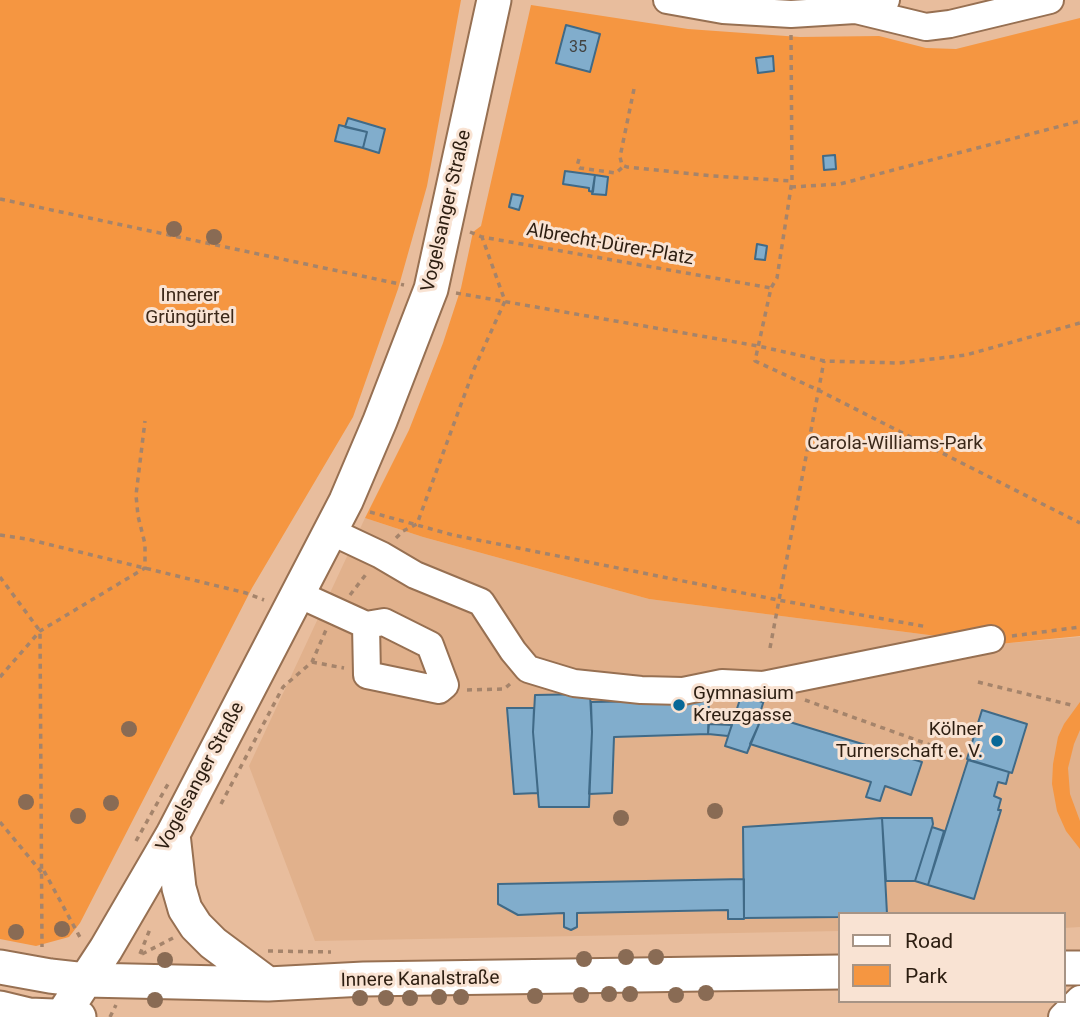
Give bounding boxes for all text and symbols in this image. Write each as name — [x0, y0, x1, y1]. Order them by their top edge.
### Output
house number: 35 — [569, 38, 587, 58]
street label: Vogelsanger Straße — [417, 128, 477, 294]
street label: Albrecht-Dürer-Platz — [525, 219, 695, 271]
park label: Innerer Grüngürtel — [145, 285, 235, 329]
park label: Carola-Williams-Park — [807, 433, 983, 455]
place label: Gymnasium Kreuzgasse — [693, 683, 794, 727]
marker: Gymnasium Kreuzgasse — [671, 697, 687, 713]
street label: Vogelsanger Straße — [152, 699, 250, 855]
place label: Kölner Turnerschaft e. V. — [836, 719, 983, 763]
marker: Kölner Turnerschaft e. V. — [989, 733, 1005, 749]
legend — [838, 912, 1066, 1003]
text: Road — [905, 929, 953, 953]
text: Park — [905, 964, 947, 988]
street label: Innere Kanalstraße — [340, 967, 500, 993]

